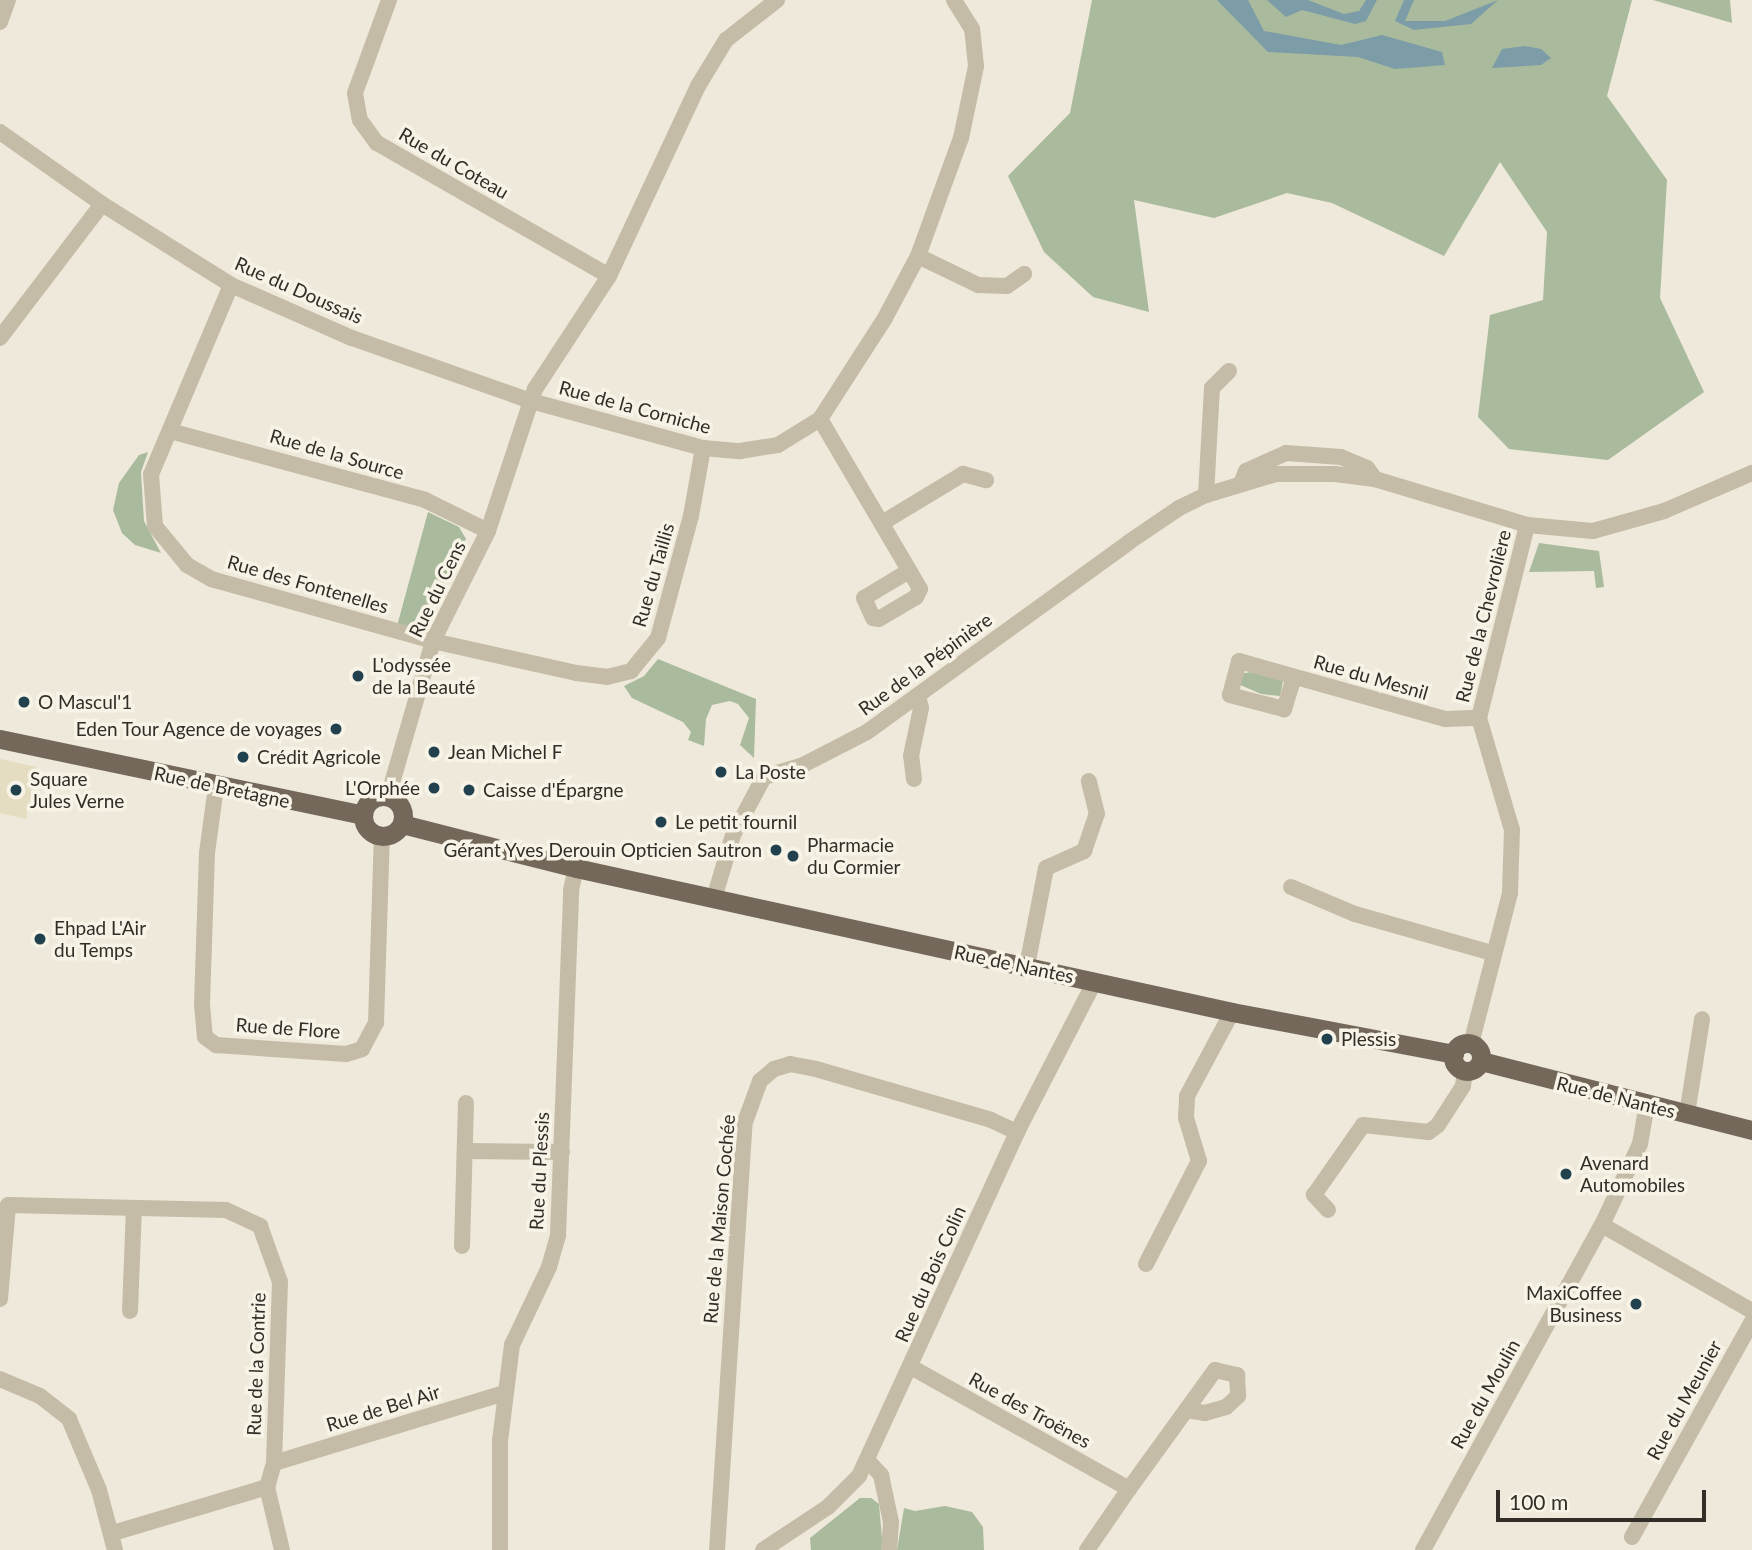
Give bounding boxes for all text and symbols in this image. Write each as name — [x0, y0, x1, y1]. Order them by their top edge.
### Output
street label: Rue du Coteau — [395, 122, 513, 204]
street label: Rue du Doussais — [232, 252, 366, 328]
street label: Rue de la Corniche — [557, 376, 713, 438]
street label: Rue de la Source — [267, 424, 407, 484]
street label: Rue du Taillis — [627, 520, 679, 630]
street label: Rue de la Chevrolière — [1451, 527, 1515, 705]
street label: Rue du Cens — [404, 537, 470, 641]
street label: Rue des Fontenelles — [225, 550, 391, 618]
street label: Rue de la Pépinière — [854, 608, 996, 720]
street label: Rue du Mesnil — [1311, 650, 1431, 704]
place label: L'odyssée de la Beauté — [372, 654, 475, 698]
marker: L'odyssée de la Beauté — [350, 668, 366, 684]
place label: O Mascul'1 — [38, 691, 132, 713]
marker: O Mascul'1 — [16, 694, 32, 710]
place label: Eden Tour Agence de voyages — [74, 718, 322, 740]
marker: Eden Tour Agence de voyages — [328, 721, 344, 737]
place label: Jean Michel F — [448, 741, 562, 763]
marker: Jean Michel F — [426, 744, 442, 760]
place label: Crédit Agricole — [257, 746, 381, 768]
marker: Crédit Agricole — [235, 749, 251, 765]
place label: La Poste — [735, 761, 806, 783]
street label: Rue de Bretagne — [152, 762, 292, 812]
marker: La Poste — [713, 764, 729, 780]
place label: Square Jules Verne — [30, 768, 125, 812]
place label: L'Orphée — [345, 777, 420, 799]
place label: Caisse d'Épargne — [483, 779, 624, 801]
marker: L'Orphée — [426, 780, 442, 796]
marker: Square Jules Verne — [8, 782, 24, 798]
marker: Caisse d'Épargne — [461, 782, 477, 798]
place label: Le petit fournil — [675, 811, 797, 833]
marker: Le petit fournil — [653, 814, 669, 830]
place label: Pharmacie du Cormier — [807, 834, 900, 878]
place label: Gérant Yves Derouin Opticien Sautron — [443, 839, 762, 861]
marker: Gérant Yves Derouin Opticien Sautron — [768, 842, 784, 858]
marker: Pharmacie du Cormier — [785, 848, 801, 864]
place label: Ehpad L'Air du Temps — [54, 917, 146, 961]
marker: Ehpad L'Air du Temps — [32, 931, 48, 947]
street label: Rue de Nantes — [952, 940, 1076, 988]
street label: Rue de Flore — [235, 1013, 341, 1043]
place label: Plessis — [1341, 1028, 1396, 1050]
marker: Plessis — [1319, 1031, 1335, 1047]
street label: Rue de Nantes — [1554, 1071, 1678, 1123]
street label: Rue du Plessis — [525, 1111, 553, 1231]
street label: Rue de la Maison Cochée — [698, 1113, 740, 1325]
place label: Avenard Automobiles — [1580, 1152, 1685, 1196]
marker: Avenard Automobiles — [1558, 1166, 1574, 1182]
street label: Rue du Bois Colin — [890, 1202, 970, 1346]
place label: MaxiCoffee Business — [1526, 1282, 1622, 1326]
street label: Rue de la Contrie — [242, 1292, 270, 1436]
marker: MaxiCoffee Business — [1628, 1296, 1644, 1312]
street label: Rue du Moulin — [1446, 1335, 1524, 1453]
street label: Rue du Meunier — [1642, 1336, 1726, 1464]
street label: Rue des Troënes — [965, 1367, 1095, 1453]
street label: Rue de Bel Air — [323, 1380, 443, 1436]
scale bar — [1500, 1476, 1710, 1520]
text: 100 m — [1509, 1489, 1568, 1514]

